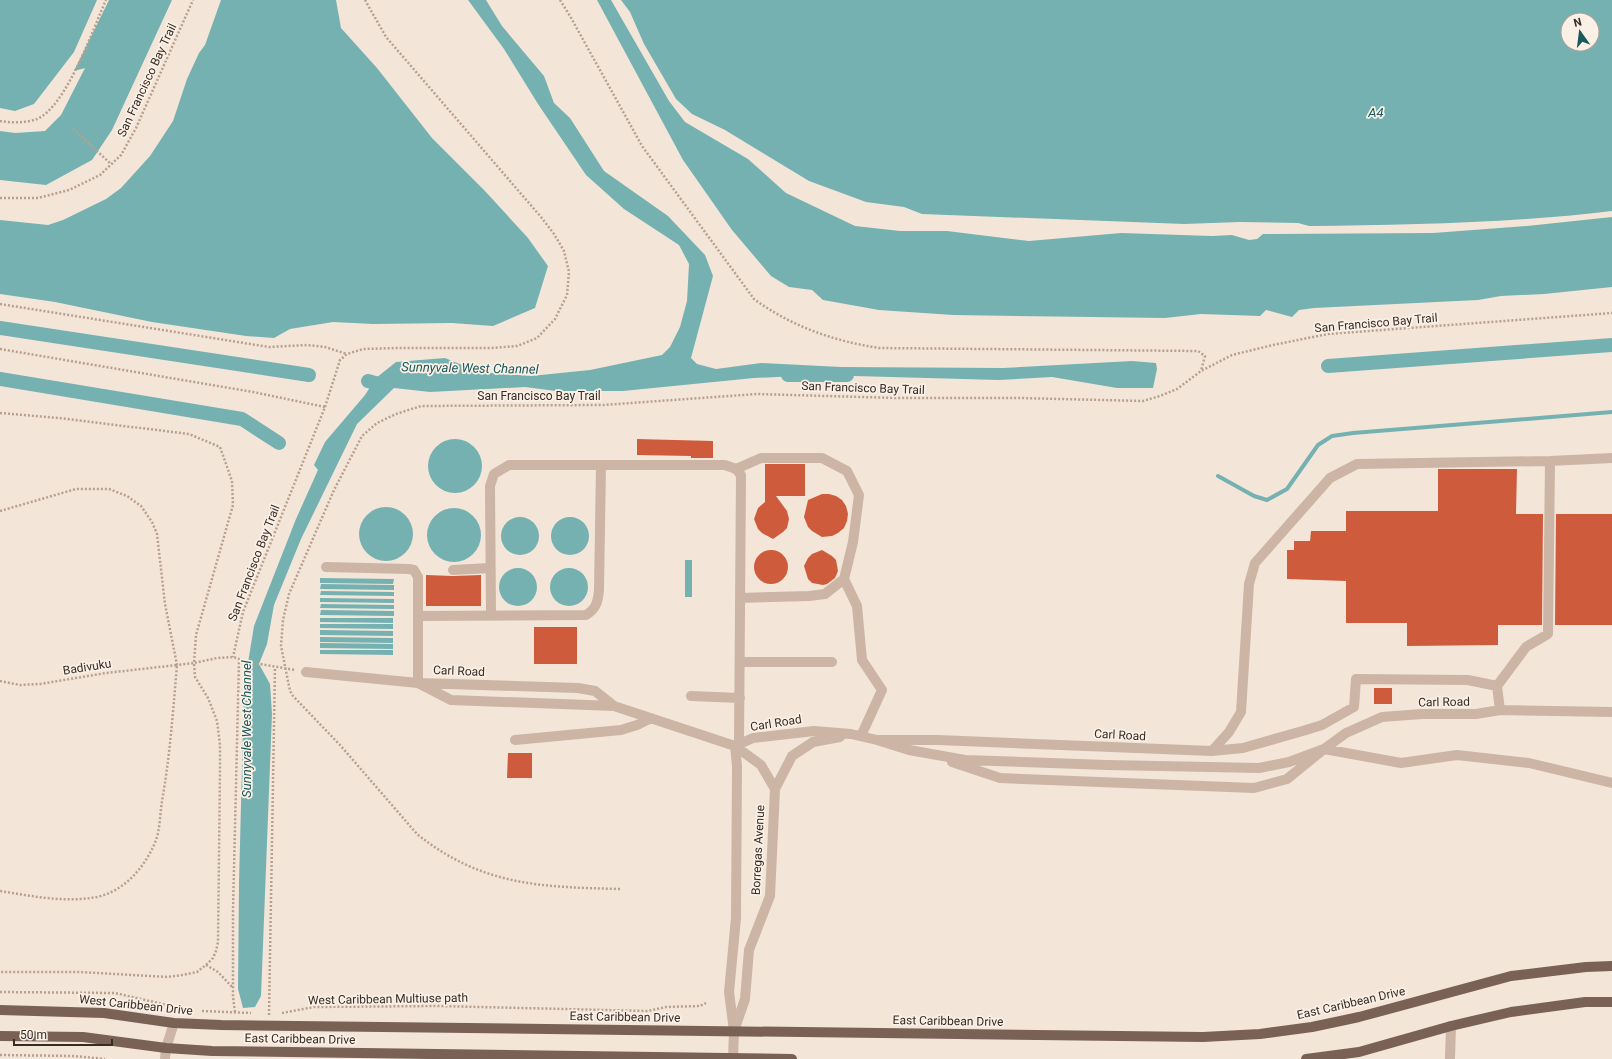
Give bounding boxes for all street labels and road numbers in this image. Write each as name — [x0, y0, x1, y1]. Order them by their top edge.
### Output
street label: San Francisco Bay Trail — [115, 21, 179, 139]
street label: San Francisco Bay Trail — [1314, 311, 1438, 335]
street label: San Francisco Bay Trail — [801, 379, 925, 397]
street label: San Francisco Bay Trail — [477, 389, 601, 403]
street label: San Francisco Bay Trail — [225, 503, 283, 623]
street label: Badivuku — [62, 656, 112, 678]
street label: Carl Road — [433, 663, 485, 679]
street label: Carl Road — [1418, 695, 1470, 709]
street label: Carl Road — [749, 712, 803, 734]
street label: Carl Road — [1094, 727, 1146, 743]
street label: Borregas Avenue — [749, 805, 767, 895]
street label: East Caribbean Drive — [1295, 984, 1407, 1022]
street label: West Caribbean Multiuse path — [308, 991, 468, 1007]
street label: West Caribbean Drive — [78, 992, 194, 1018]
street label: East Caribbean Drive — [570, 1009, 680, 1025]
street label: East Caribbean Drive — [893, 1013, 1003, 1029]
street label: East Caribbean Drive — [245, 1031, 355, 1047]

